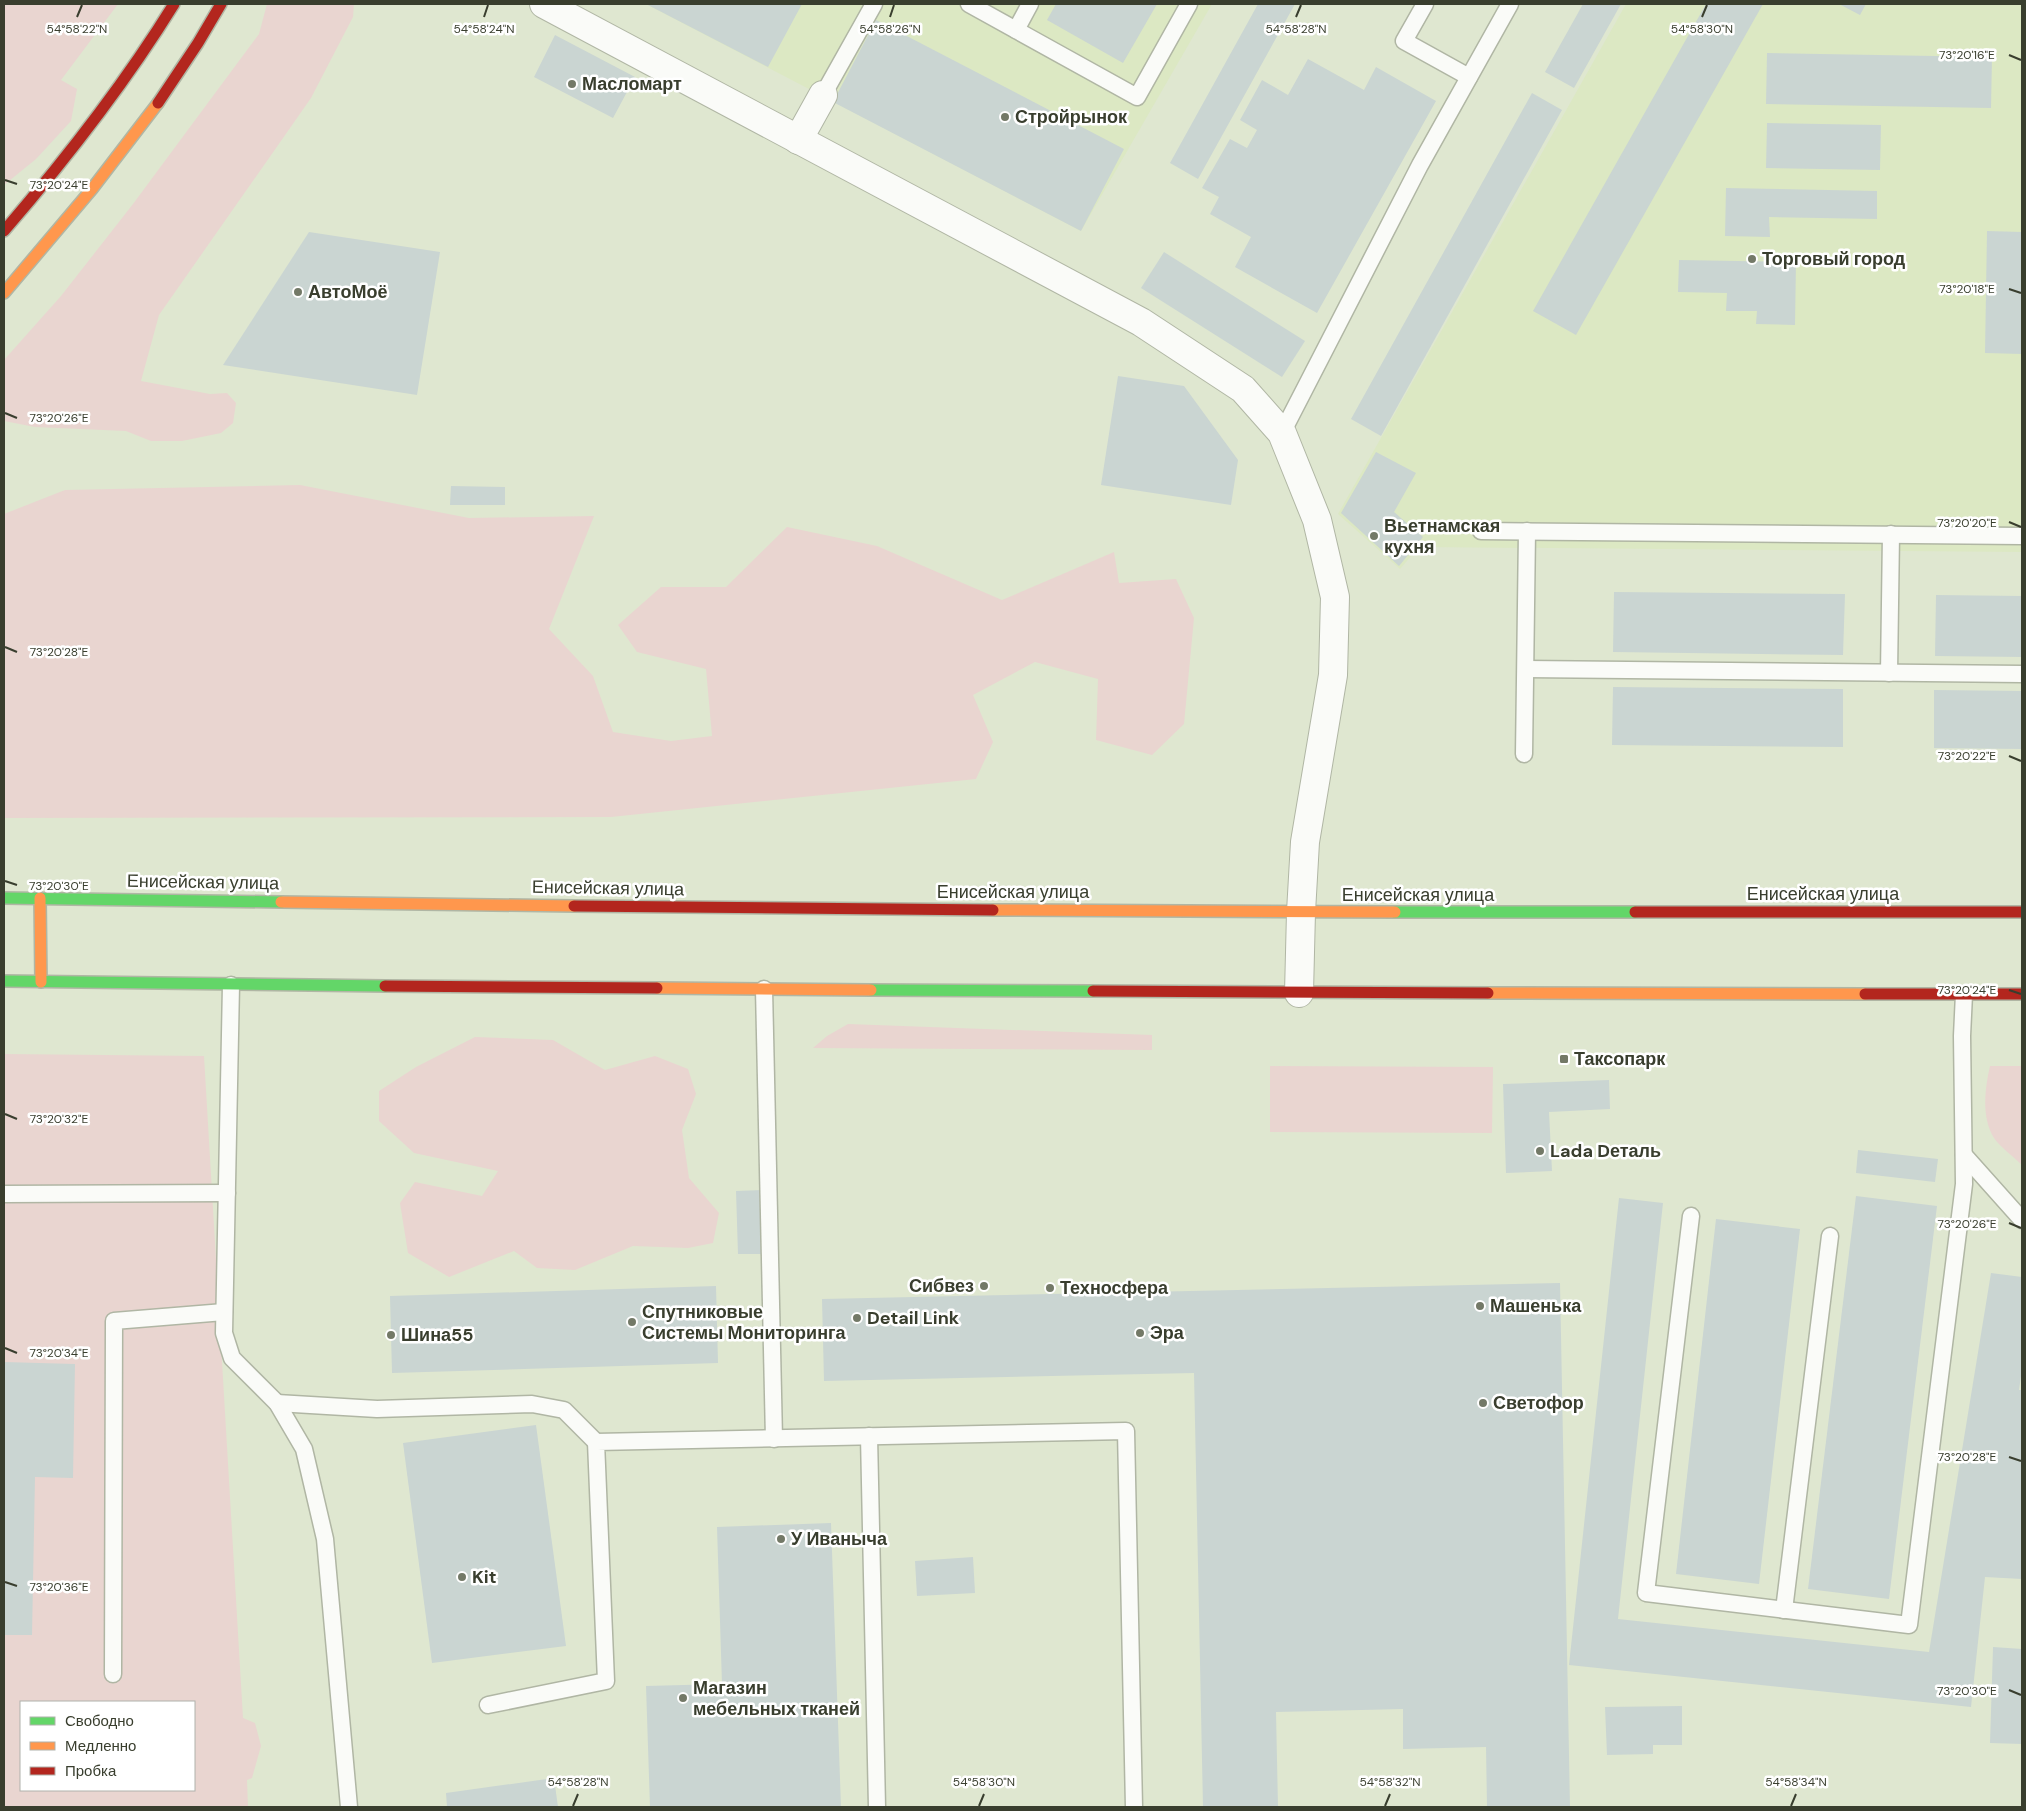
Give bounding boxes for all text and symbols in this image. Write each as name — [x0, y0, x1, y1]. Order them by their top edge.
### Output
text: 54°58'22"N — [47, 21, 107, 37]
text: 54°58'24"N — [453, 21, 515, 37]
text: 54°58'26"N — [859, 21, 921, 37]
text: 54°58'28"N — [1265, 21, 1327, 37]
text: 54°58'30"N — [1671, 21, 1733, 37]
text: 73°20'16"E — [1939, 47, 1995, 63]
place label: Масломарт — [582, 72, 682, 96]
marker: Масломарт — [566, 78, 578, 90]
place label: Стройрынок — [1015, 105, 1128, 129]
marker: Стройрынок — [999, 111, 1011, 123]
text: 73°20'24"E — [30, 177, 88, 193]
place label: Торговый город — [1762, 247, 1906, 271]
marker: Торговый город — [1746, 253, 1758, 265]
place label: АвтоМоё — [308, 280, 387, 304]
text: 73°20'18"E — [1939, 281, 1995, 297]
marker: АвтоМоё — [292, 286, 304, 298]
text: 73°20'26"E — [30, 410, 89, 426]
place label: Вьетнамская кухня — [1384, 514, 1500, 559]
text: 73°20'20"E — [1937, 515, 1997, 531]
marker: Вьетнамская кухня — [1368, 530, 1380, 542]
text: 73°20'28"E — [30, 644, 88, 660]
text: 73°20'22"E — [1938, 748, 1996, 764]
street label: Енисейская улица — [127, 869, 280, 895]
street label: Енисейская улица — [532, 875, 685, 901]
text: 73°20'30"E — [29, 878, 89, 894]
street label: Енисейская улица — [937, 880, 1090, 904]
street label: Енисейская улица — [1747, 882, 1900, 906]
street label: Енисейская улица — [1342, 883, 1495, 907]
text: 73°20'24"E — [1938, 982, 1996, 998]
place label: Таксопарк — [1574, 1047, 1666, 1071]
marker: Таксопарк — [1558, 1053, 1570, 1065]
text: 73°20'32"E — [30, 1111, 88, 1127]
place label: Lada Dеталь — [1550, 1139, 1661, 1163]
marker: Lada Dеталь — [1534, 1145, 1546, 1157]
text: 73°20'26"E — [1938, 1216, 1997, 1232]
place label: Сибвез — [909, 1274, 974, 1298]
place label: Техносфера — [1060, 1276, 1169, 1300]
marker: Сибвез — [978, 1280, 990, 1292]
marker: Техносфера — [1044, 1282, 1056, 1294]
place label: Машенька — [1490, 1294, 1582, 1318]
place label: Спутниковые Системы Мониторинга — [642, 1300, 847, 1345]
marker: Машенька — [1474, 1300, 1486, 1312]
place label: Detail Link — [867, 1306, 960, 1330]
marker: Detail Link — [851, 1312, 863, 1324]
marker: Спутниковые Системы Мониторинга — [626, 1316, 638, 1328]
place label: Эра — [1150, 1321, 1185, 1345]
place label: Шина55 — [401, 1323, 473, 1347]
marker: Эра — [1134, 1327, 1146, 1339]
marker: Шина55 — [385, 1329, 397, 1341]
text: 73°20'34"E — [30, 1345, 89, 1361]
place label: Светофор — [1493, 1391, 1584, 1415]
marker: Светофор — [1477, 1397, 1489, 1409]
text: 73°20'28"E — [1938, 1449, 1996, 1465]
place label: У Иваныча — [791, 1527, 888, 1551]
marker: У Иваныча — [775, 1533, 787, 1545]
place label: Kit — [472, 1565, 496, 1589]
marker: Kit — [456, 1571, 468, 1583]
text: 73°20'36"E — [29, 1579, 89, 1595]
place label: Магазин мебельных тканей — [693, 1676, 860, 1721]
text: 73°20'30"E — [1937, 1683, 1997, 1699]
marker: Магазин мебельных тканей — [677, 1692, 689, 1704]
legend — [20, 1701, 195, 1791]
text: Свободно — [65, 1711, 134, 1731]
text: Медленно — [65, 1736, 136, 1756]
text: Пробка — [65, 1761, 117, 1781]
text: 54°58'28"N — [547, 1774, 609, 1790]
text: 54°58'30"N — [953, 1774, 1015, 1790]
text: 54°58'32"N — [1359, 1774, 1421, 1790]
text: 54°58'34"N — [1765, 1774, 1827, 1790]

